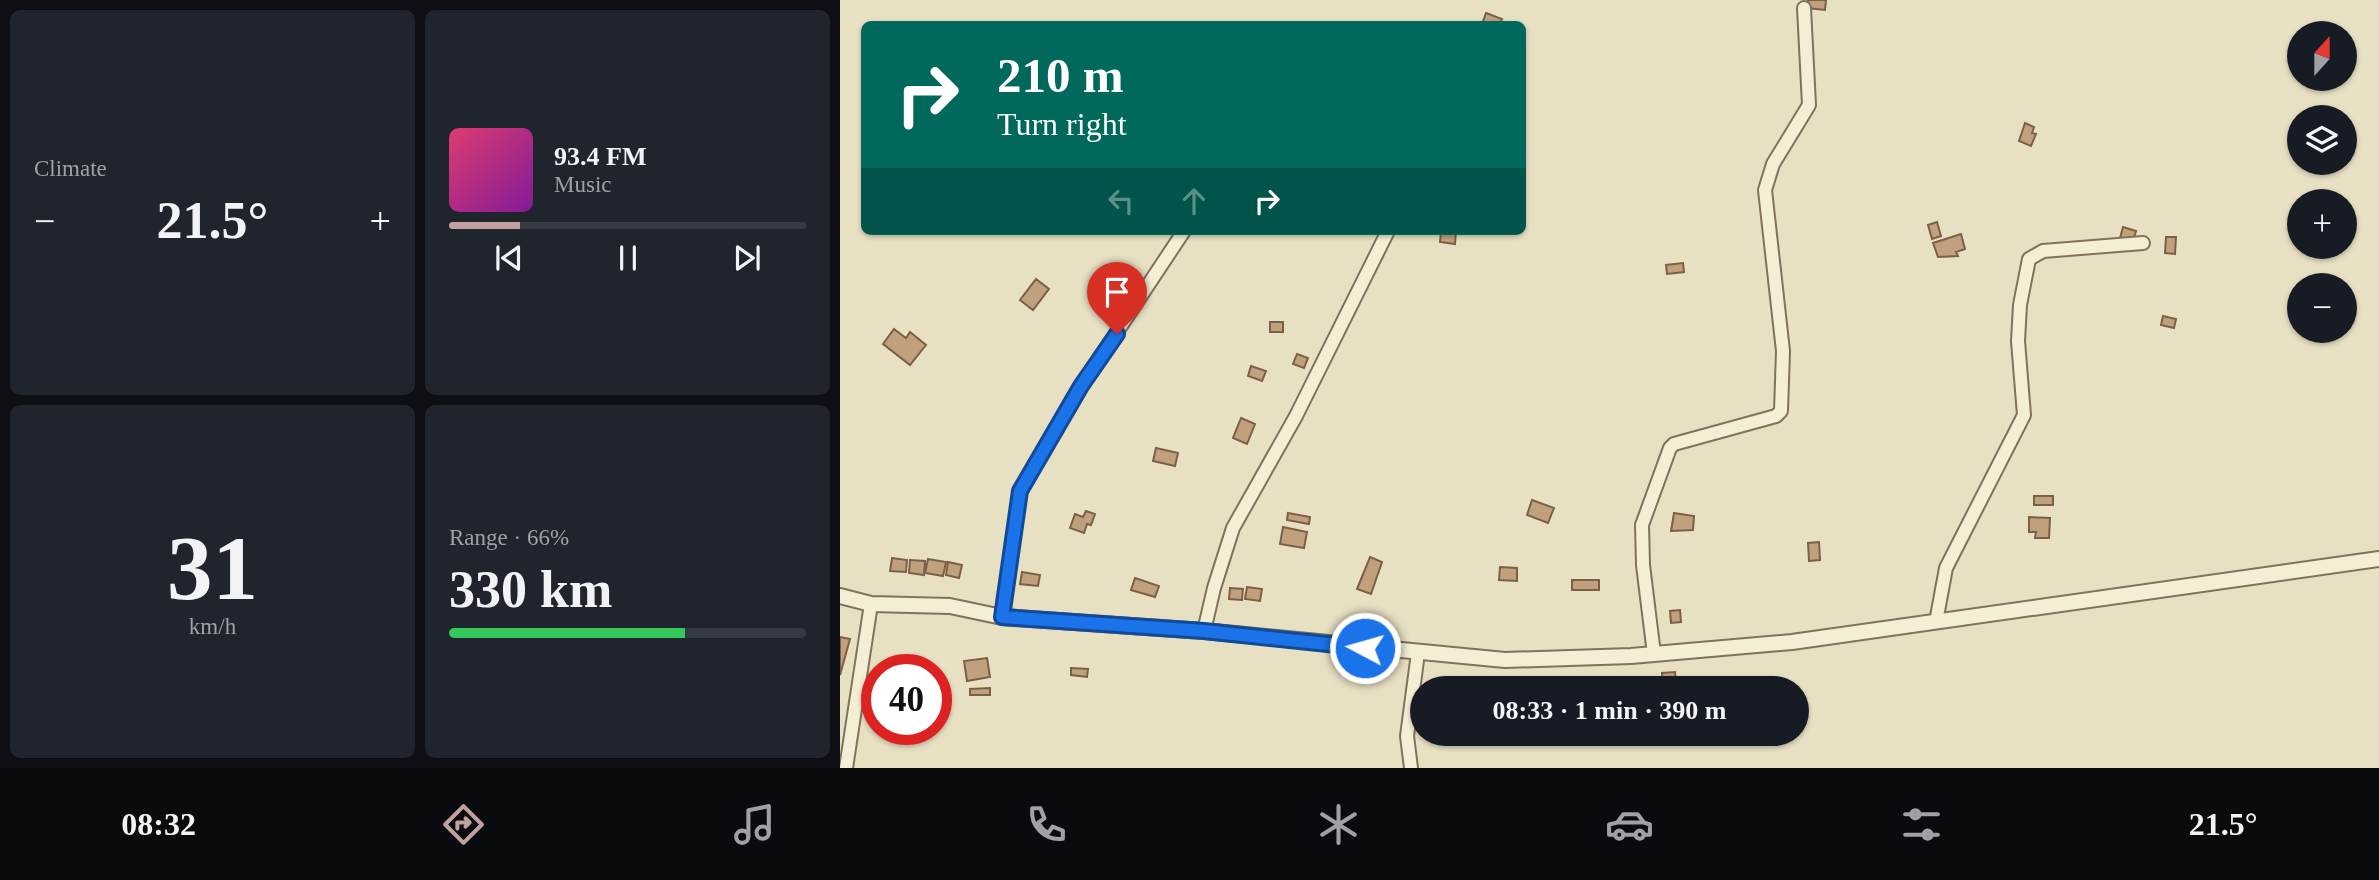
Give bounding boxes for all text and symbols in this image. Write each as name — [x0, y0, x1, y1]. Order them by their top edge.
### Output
north arrow — [2287, 21, 2357, 91]
map controls — [2287, 21, 2357, 343]
text: 210 m — [997, 48, 1124, 103]
icon: right — [882, 49, 973, 140]
button: layers — [2287, 105, 2357, 175]
text: Turn right — [997, 106, 1127, 142]
text: 93.4 FM — [554, 142, 646, 171]
text: Climate — [34, 156, 107, 181]
text: Music — [554, 172, 612, 197]
icon: left — [1102, 182, 1140, 220]
icon: ahead — [1175, 182, 1213, 220]
icon: right — [1248, 182, 1286, 220]
button: + — [2287, 189, 2357, 259]
text: 21.5° — [157, 192, 268, 249]
text: − — [34, 200, 55, 242]
text: + — [370, 200, 391, 242]
icon: previous — [490, 239, 528, 277]
icon: pause — [609, 239, 647, 277]
icon: next — [728, 239, 766, 277]
pin — [1087, 262, 1147, 334]
icon: arrive — [1098, 273, 1136, 311]
button: − — [2287, 273, 2357, 343]
text: 31 — [167, 518, 258, 619]
text: Range · 66% — [449, 525, 569, 550]
text: 330 km — [449, 561, 612, 618]
position arrow — [1328, 611, 1402, 685]
text: km/h — [189, 614, 236, 639]
speed limit sign: 40 — [861, 654, 952, 745]
text: 08:33 · 1 min · 390 m — [1493, 696, 1727, 725]
icon: directions — [439, 800, 488, 849]
icon: music — [730, 800, 779, 849]
icon: phone — [1022, 800, 1071, 849]
icon: climate — [1314, 800, 1363, 849]
icon: car — [1605, 800, 1654, 849]
icon: filters — [1897, 800, 1946, 849]
text: 08:32 — [121, 806, 196, 842]
text: 21.5° — [2189, 806, 2258, 842]

